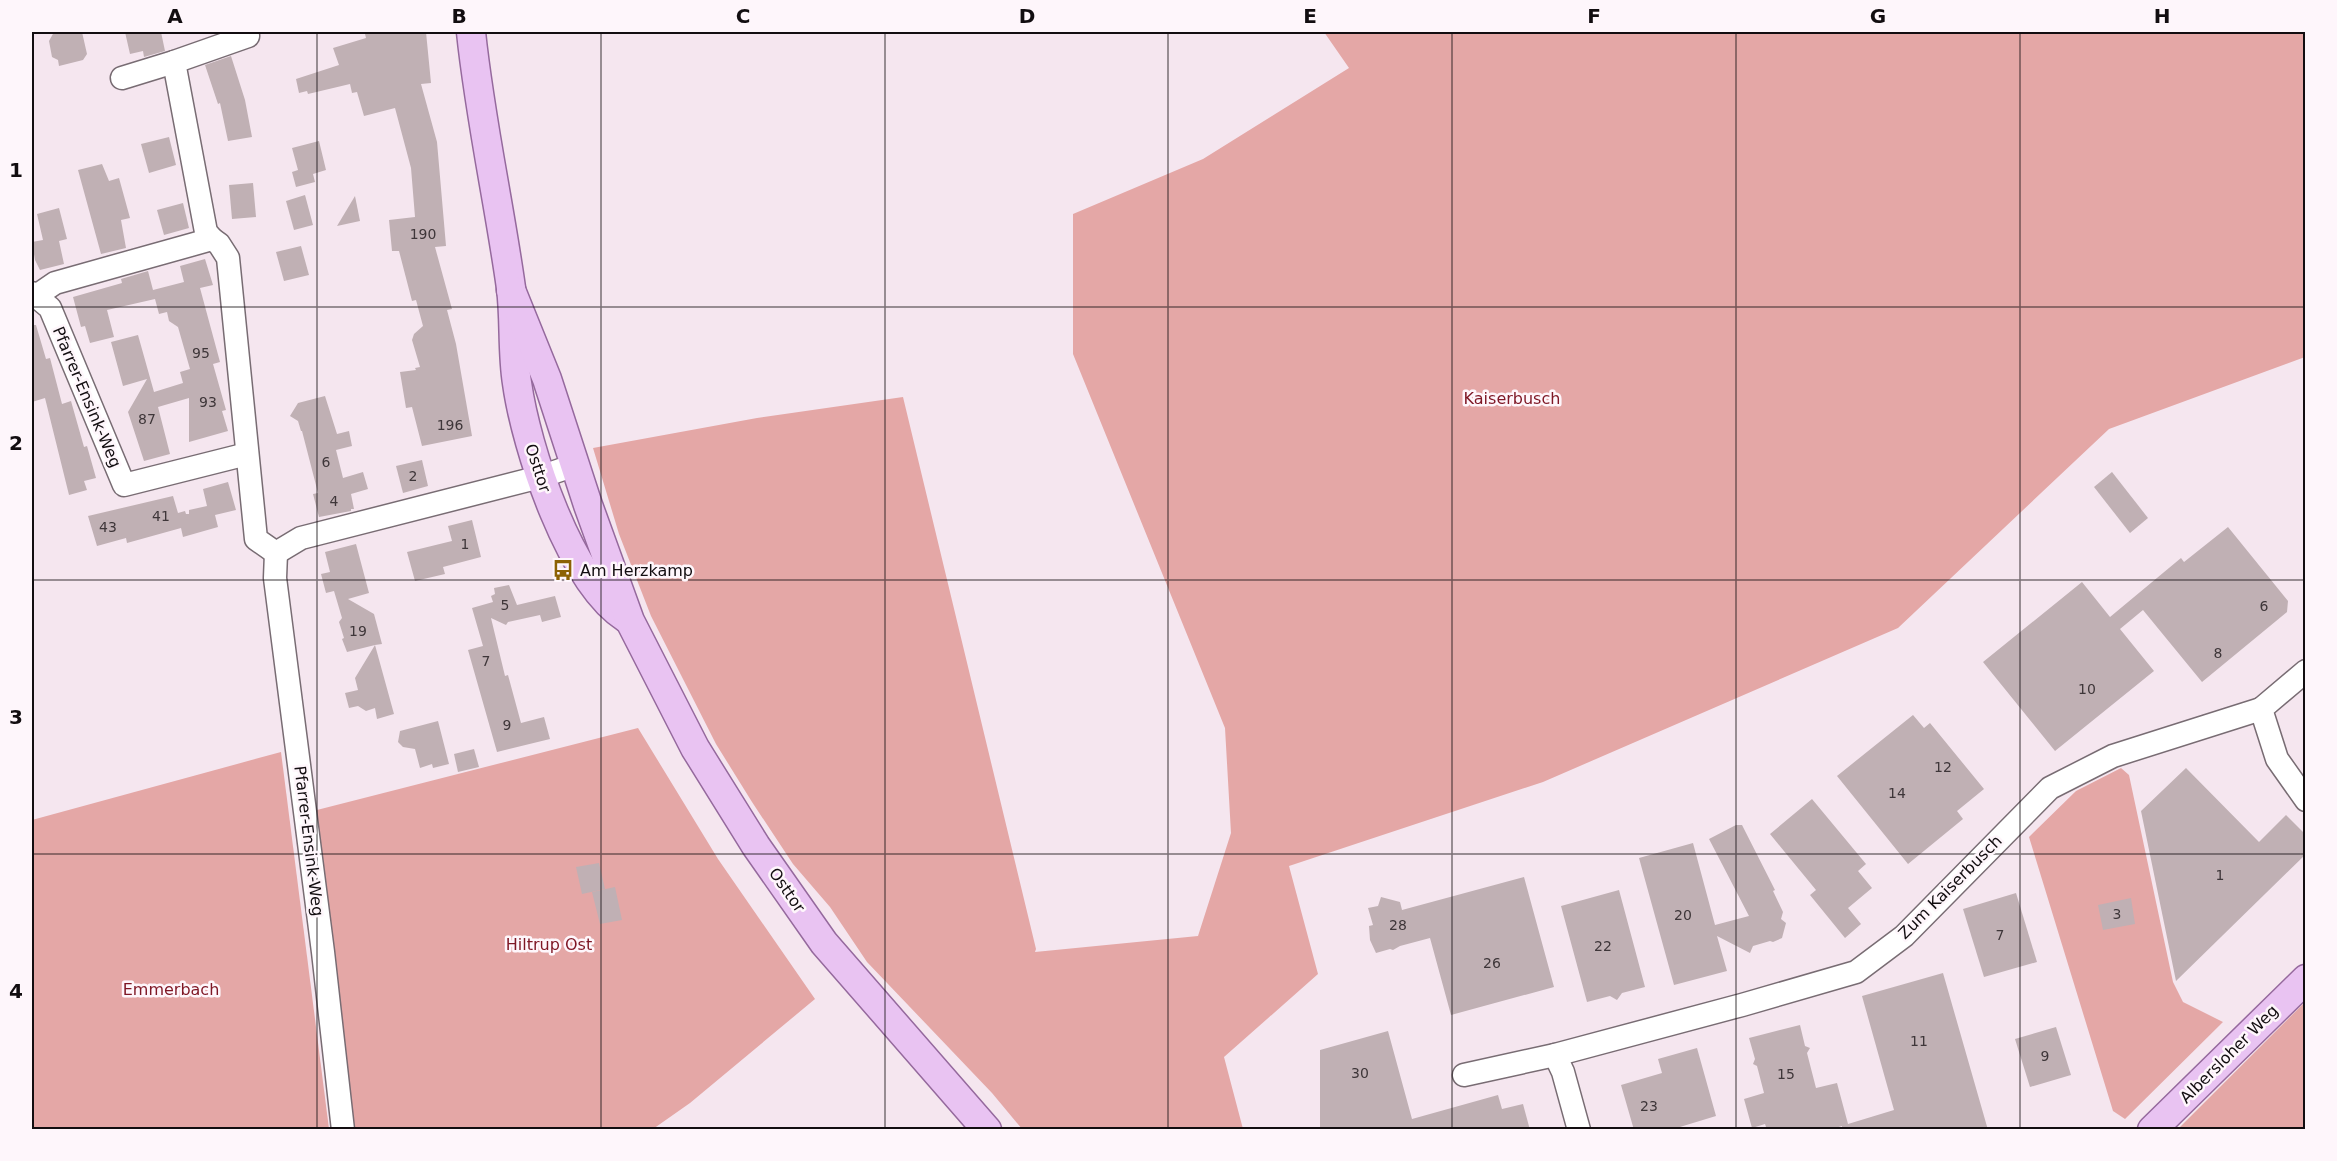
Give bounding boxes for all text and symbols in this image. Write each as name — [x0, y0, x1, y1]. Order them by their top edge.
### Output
text: A — [167, 4, 183, 28]
text: B — [451, 4, 467, 28]
text: C — [736, 4, 750, 28]
text: D — [1019, 4, 1035, 28]
text: E — [1303, 4, 1317, 28]
text: F — [1587, 4, 1601, 28]
text: G — [1870, 4, 1886, 28]
text: H — [2154, 4, 2170, 28]
text: 1 — [9, 158, 23, 182]
house number: 190 — [410, 226, 436, 242]
street label: Pfarrer-Ensink-Weg — [49, 324, 125, 470]
house number: 95 — [192, 345, 210, 361]
park label: Kaiserbusch — [1464, 389, 1560, 408]
house number: 93 — [199, 394, 217, 410]
house number: 87 — [138, 411, 156, 427]
house number: 196 — [437, 417, 463, 433]
text: 2 — [9, 431, 23, 455]
street label: Osttor — [521, 441, 555, 495]
house number: 6 — [322, 454, 331, 470]
house number: 2 — [409, 468, 417, 484]
house number: 4 — [330, 493, 339, 509]
house number: 41 — [152, 508, 170, 524]
house number: 43 — [99, 519, 117, 535]
house number: 1 — [461, 536, 469, 552]
bus stop icon: Am Herzkamp — [551, 558, 575, 582]
place label: Am Herzkamp — [580, 561, 693, 580]
house number: 5 — [501, 597, 509, 613]
house number: 6 — [2260, 598, 2269, 614]
house number: 19 — [349, 623, 367, 639]
house number: 8 — [2214, 645, 2222, 661]
house number: 7 — [482, 653, 490, 669]
house number: 10 — [2078, 681, 2096, 697]
text: 3 — [9, 705, 23, 729]
house number: 9 — [503, 717, 511, 733]
house number: 12 — [1934, 759, 1952, 775]
street label: Pfarrer-Ensink-Weg — [290, 765, 328, 917]
house number: 14 — [1888, 785, 1906, 801]
street label: Zum Kaiserbusch — [1894, 831, 2006, 943]
street label: Osttor — [765, 864, 809, 916]
house number: 1 — [2216, 867, 2224, 883]
house number: 3 — [2113, 906, 2121, 922]
house number: 20 — [1674, 907, 1692, 923]
house number: 28 — [1389, 917, 1407, 933]
house number: 7 — [1996, 927, 2004, 943]
park label: Hiltrup Ost — [506, 935, 592, 954]
house number: 22 — [1594, 938, 1612, 954]
house number: 26 — [1483, 955, 1501, 971]
text: 4 — [9, 979, 23, 1003]
park label: Emmerbach — [123, 980, 219, 999]
street label: Albersloher Weg — [2176, 1001, 2282, 1107]
house number: 11 — [1910, 1033, 1928, 1049]
house number: 9 — [2041, 1048, 2049, 1064]
house number: 30 — [1351, 1065, 1369, 1081]
house number: 15 — [1777, 1066, 1795, 1082]
house number: 23 — [1640, 1098, 1658, 1114]

